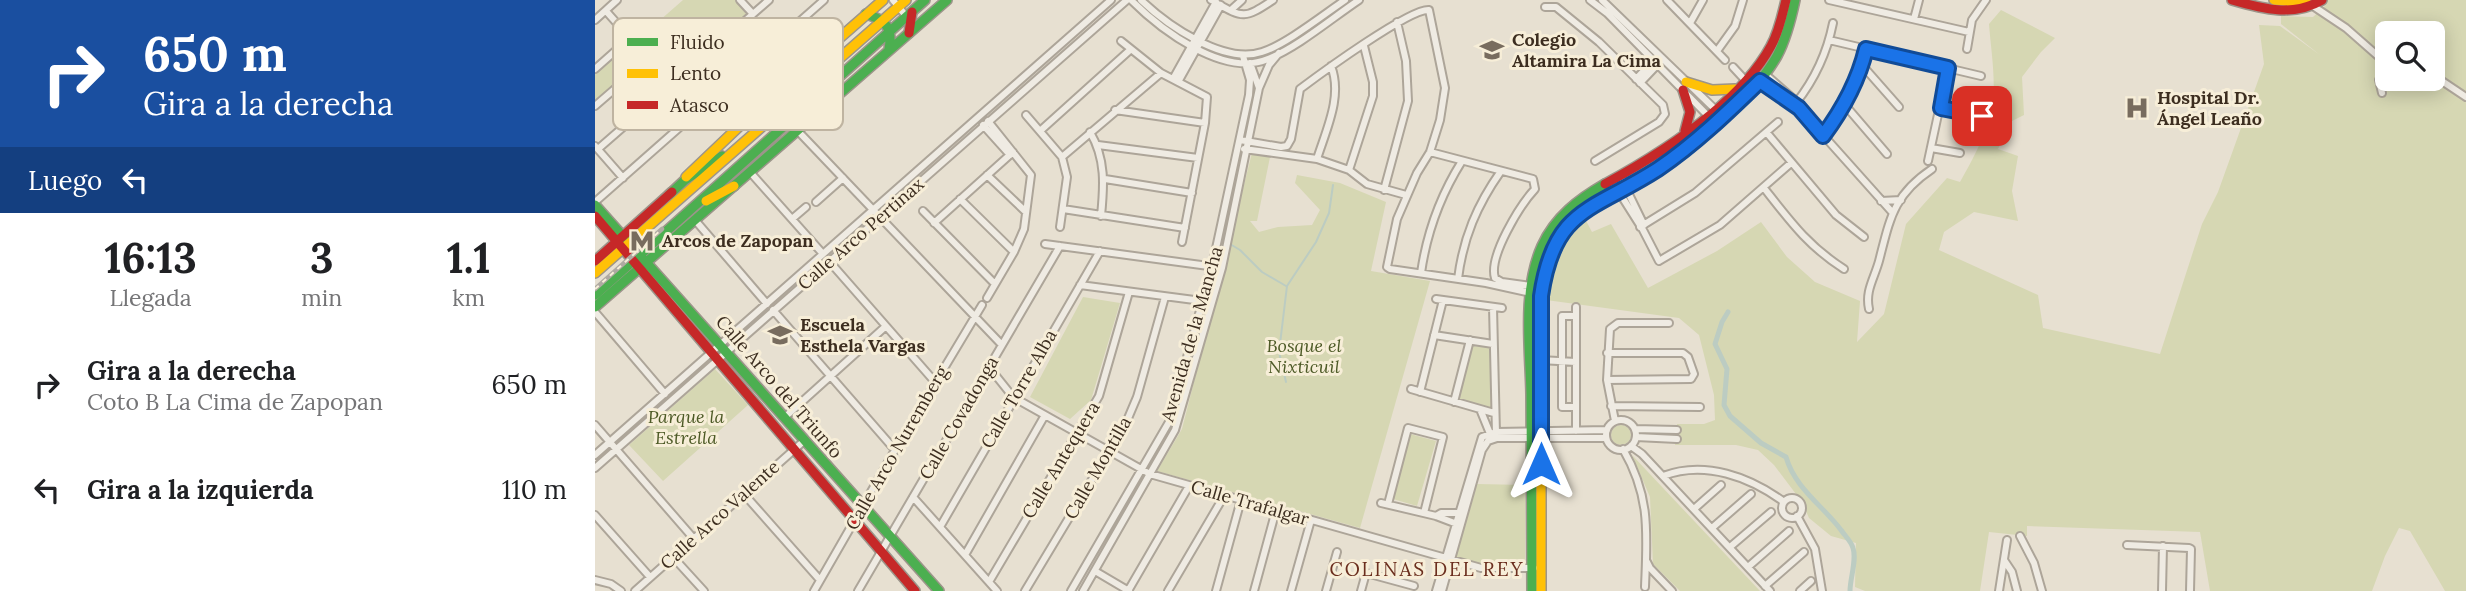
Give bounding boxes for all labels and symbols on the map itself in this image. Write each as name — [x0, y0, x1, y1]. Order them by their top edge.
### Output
legend — [613, 18, 843, 130]
place label: Colegio Altamira La Cima — [1512, 28, 1661, 72]
text: Fluido — [670, 30, 725, 54]
school or university icon: Colegio Altamira La Cima — [1478, 36, 1506, 64]
text: Lento — [670, 61, 721, 85]
pin — [1952, 86, 2012, 146]
place label: Hospital Dr. Ángel Leaño — [2157, 86, 2262, 130]
text: Atasco — [669, 93, 729, 117]
hospital icon: Hospital Dr. Ángel Leaño — [2123, 94, 2151, 122]
street label: Calle Arco Pertinax — [793, 172, 929, 295]
metro station icon: Arcos de Zapopan — [628, 227, 656, 255]
place label: Arcos de Zapopan — [662, 229, 814, 252]
street label: Avenida de la Mancha — [1155, 244, 1228, 425]
street label: Calle Arco del Triunfo — [711, 310, 848, 463]
place label: Escuela Esthela Vargas — [800, 313, 926, 357]
school or university icon: Escuela Esthela Vargas — [766, 321, 794, 349]
street label: Calle Torre Alba — [975, 325, 1062, 452]
park label: Bosque el Nixticuil — [1266, 334, 1342, 378]
street label: Calle Covadonga — [914, 352, 1003, 484]
street label: Calle Arco Nuremberg — [840, 361, 953, 534]
street label: Calle Antequera — [1017, 397, 1105, 523]
park label: Parque la Estrella — [648, 405, 725, 449]
street label: Calle Montilla — [1059, 412, 1136, 523]
position arrow — [1504, 427, 1578, 501]
street label: Calle Arco Valente — [655, 455, 784, 574]
street label: Calle Trafalgar — [1188, 475, 1312, 530]
district label: COLINAS DEL REY — [1329, 557, 1525, 581]

